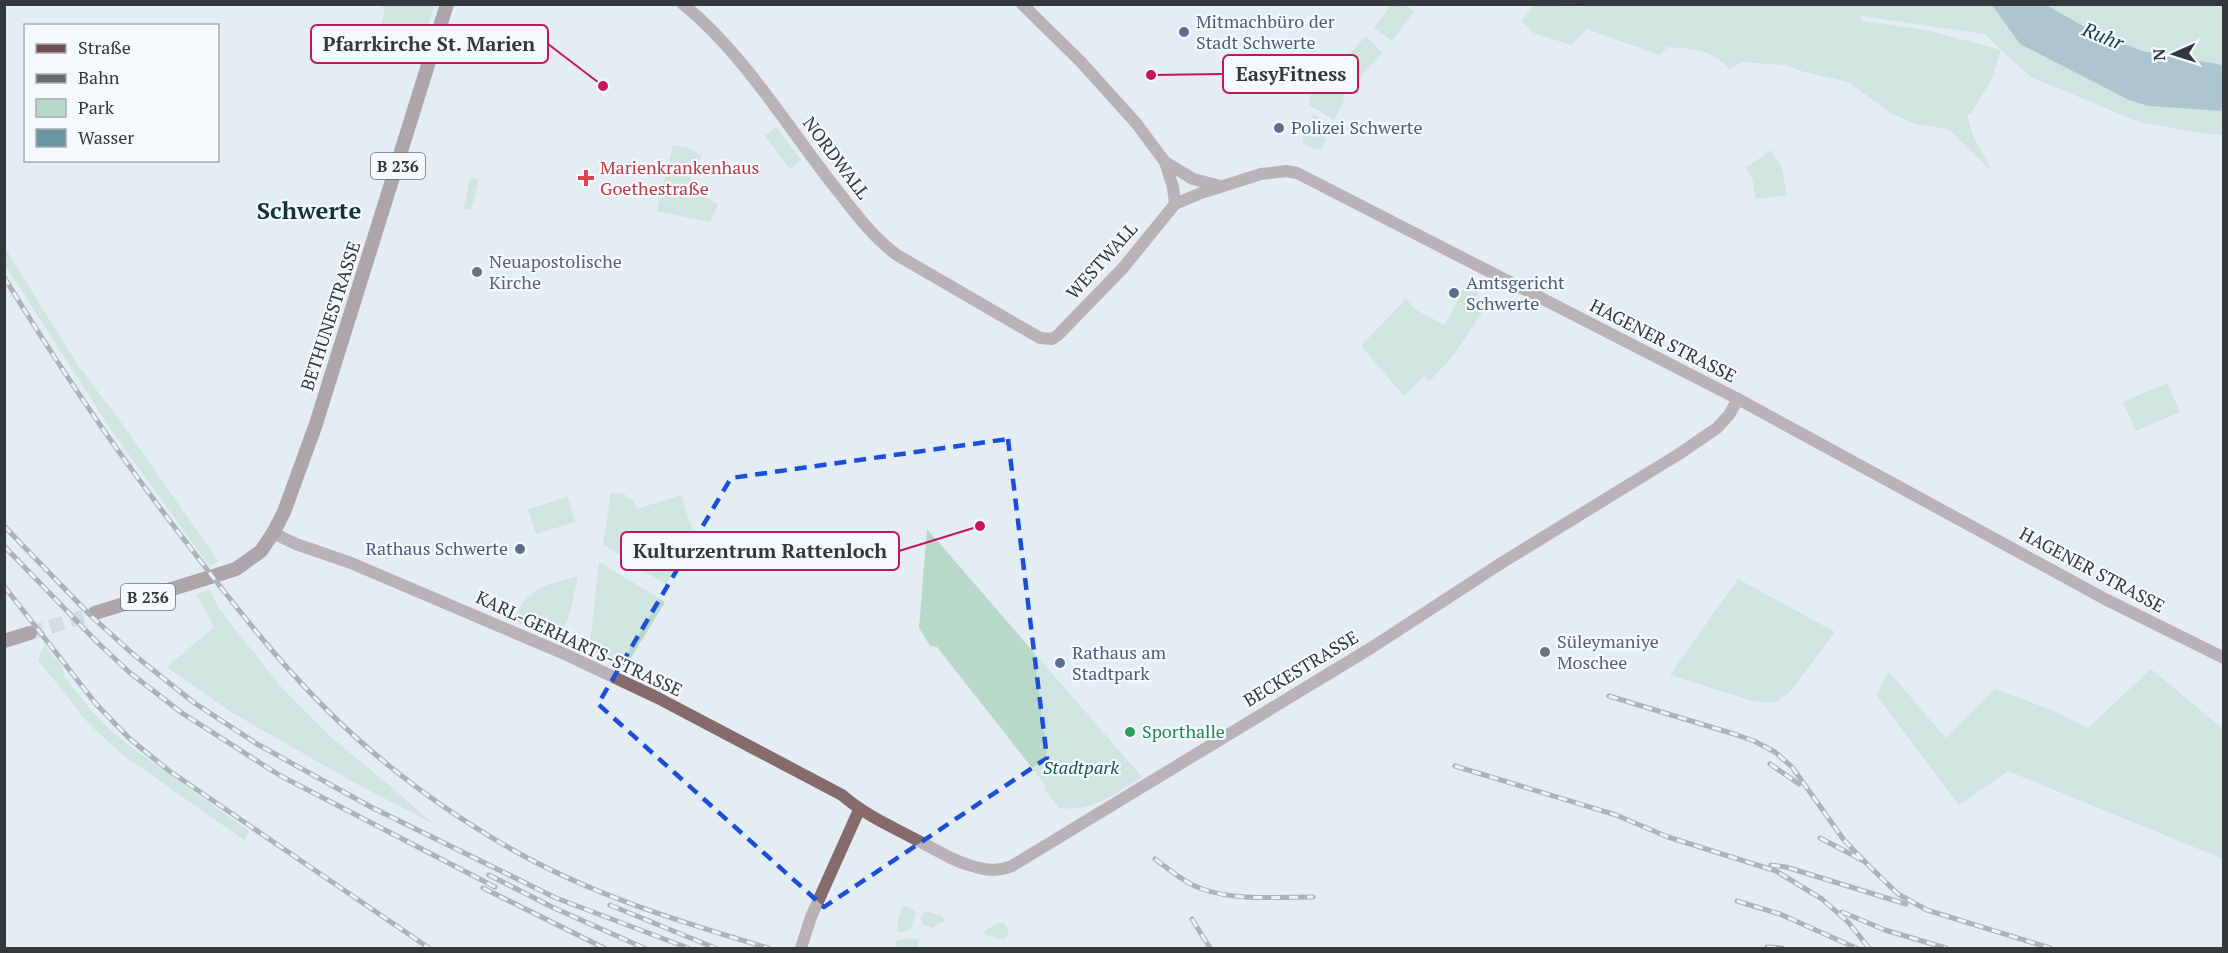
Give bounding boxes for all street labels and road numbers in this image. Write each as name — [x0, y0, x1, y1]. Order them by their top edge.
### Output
street label: NORDWALL — [798, 111, 876, 204]
road number: B 236 — [371, 153, 425, 179]
street label: WESTWALL — [1060, 217, 1142, 304]
street label: BETHUNESTRASSE — [295, 238, 366, 394]
street label: HAGENER STRASSE — [1586, 293, 1741, 387]
street label: HAGENER STRASSE — [2016, 521, 2169, 618]
road number: B 236 — [121, 584, 175, 610]
street label: KARL-GERHARTS-STRASSE — [472, 585, 687, 702]
street label: BECKESTRASSE — [1239, 624, 1362, 712]

